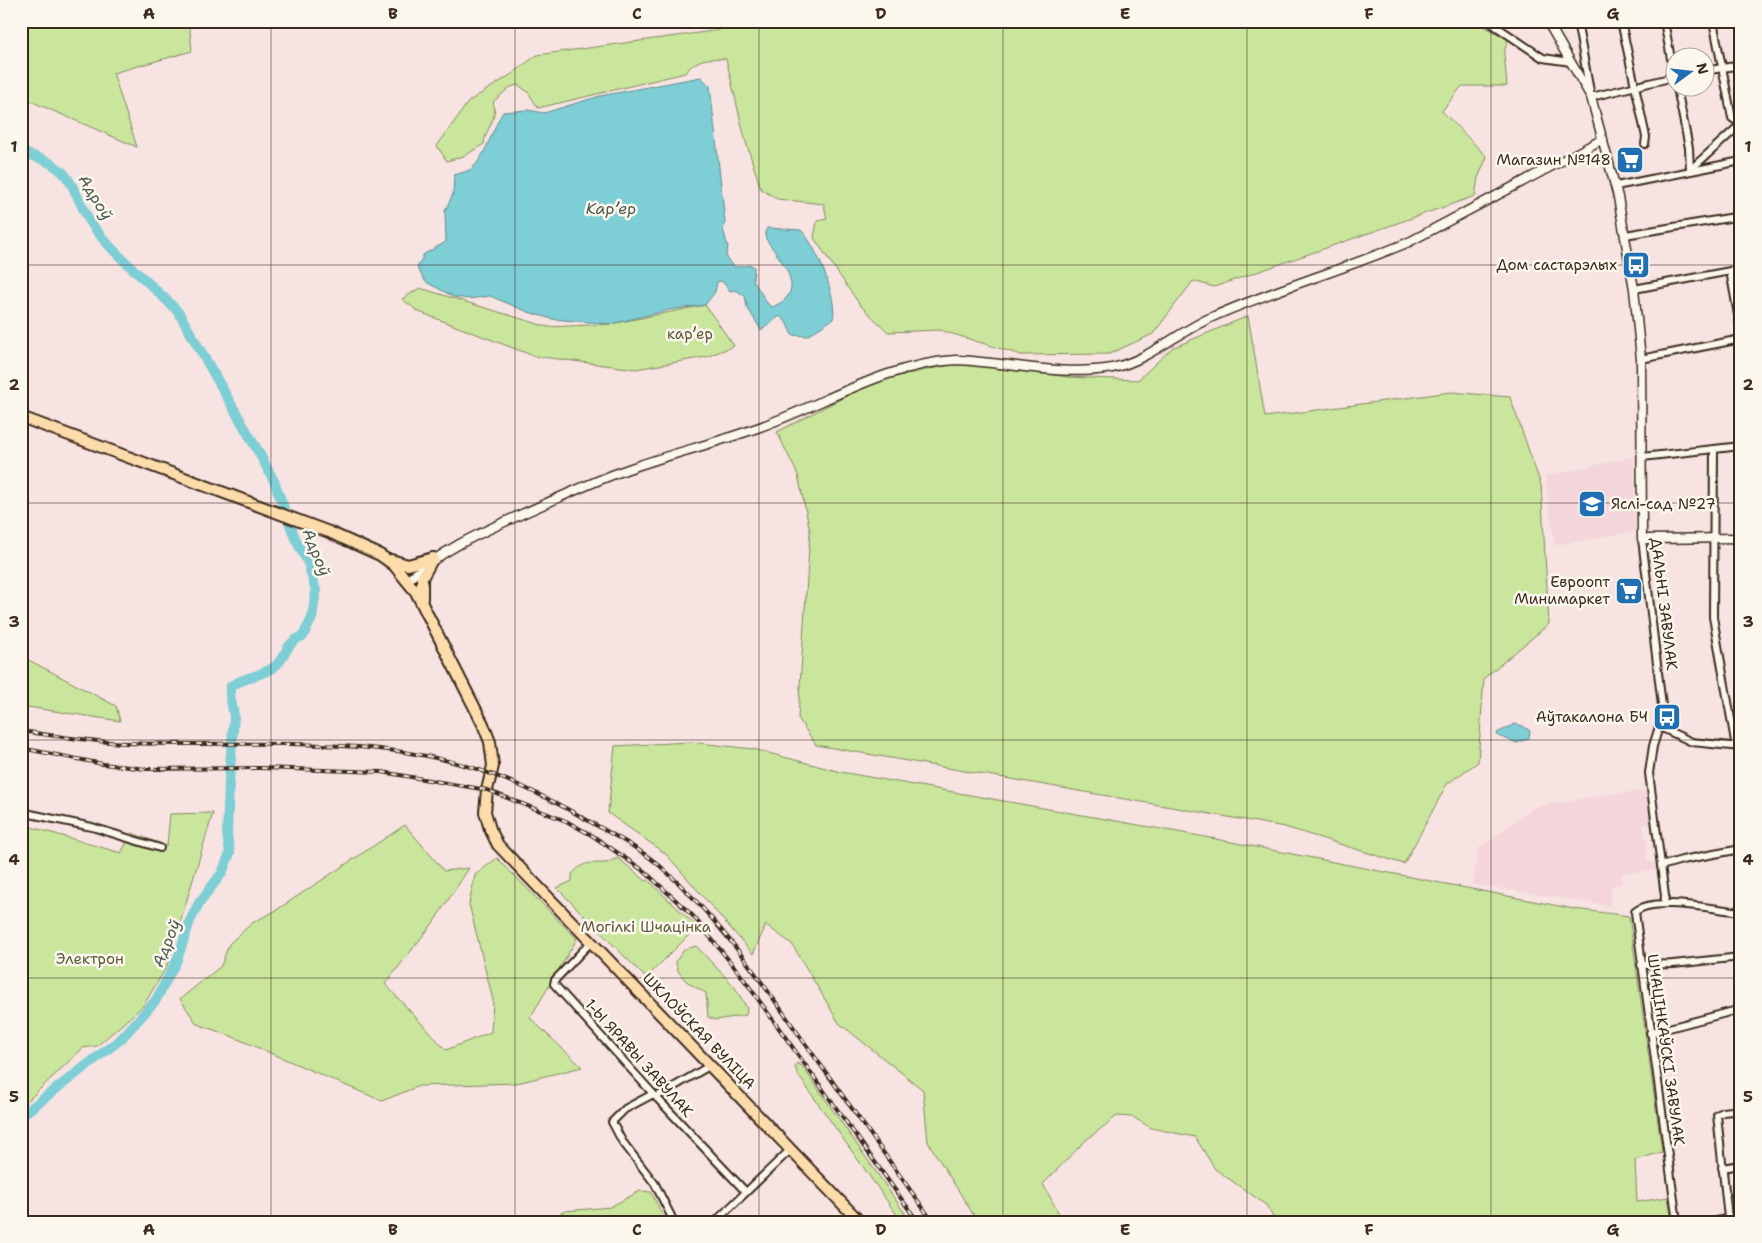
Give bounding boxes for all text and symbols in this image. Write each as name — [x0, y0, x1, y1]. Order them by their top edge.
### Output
text: A — [143, 3, 155, 24]
text: B — [388, 3, 398, 24]
text: C — [632, 3, 642, 24]
text: D — [875, 3, 887, 24]
text: E — [1120, 3, 1130, 24]
text: F — [1364, 3, 1374, 24]
text: G — [1607, 3, 1620, 24]
north arrow — [1664, 48, 1714, 98]
text: N — [1692, 61, 1713, 76]
text: 1 — [10, 136, 18, 157]
text: 1 — [1744, 136, 1752, 157]
supermarket icon: Магазин №148 — [1615, 145, 1645, 175]
place label: Магазин №148 — [1496, 150, 1611, 170]
water label: Адроў — [74, 171, 118, 224]
water label: Карʼер — [586, 198, 636, 219]
bus stop icon: Дом састарэлых — [1621, 250, 1651, 280]
place label: Дом састарэлых — [1497, 255, 1617, 275]
park label: карʼер — [667, 324, 713, 344]
text: 2 — [8, 374, 20, 395]
text: 2 — [1742, 374, 1754, 395]
school or university icon: Яслі-сад №27 — [1577, 489, 1607, 519]
place label: Яслі-сад №27 — [1611, 494, 1716, 514]
water label: Адроў — [297, 525, 336, 579]
street label: ДАЛЬНІ ЗАВУЛАК — [1646, 537, 1682, 672]
place label: Евроопт Минимаркет — [1514, 572, 1610, 609]
supermarket icon: Евроопт Минимаркет — [1614, 576, 1644, 606]
text: 3 — [8, 611, 20, 632]
text: 3 — [1742, 611, 1754, 632]
bus stop icon: Аўтакалона БЧ — [1652, 702, 1682, 732]
place label: Аўтакалона БЧ — [1536, 707, 1648, 727]
text: 4 — [8, 849, 20, 870]
text: 4 — [1742, 849, 1754, 870]
water label: Адроў — [147, 916, 186, 970]
park label: Могілкі Шчацінка — [581, 917, 712, 937]
park label: Электрон — [56, 949, 124, 969]
street label: ШЧАЦІНКАЎСКІ ЗАВУЛАК — [1643, 953, 1689, 1148]
street label: ШКЛОЎСКАЯ ВУЛІЦА — [638, 968, 760, 1094]
street label: 1-Ы ЯРАВЫ ЗАВУЛАК — [580, 995, 698, 1122]
text: 5 — [9, 1086, 19, 1107]
text: 5 — [1743, 1086, 1753, 1107]
text: A — [143, 1219, 155, 1240]
text: B — [388, 1219, 398, 1240]
text: C — [632, 1219, 642, 1240]
text: D — [875, 1219, 887, 1240]
text: E — [1120, 1219, 1130, 1240]
text: F — [1364, 1219, 1374, 1240]
text: G — [1607, 1219, 1620, 1240]

